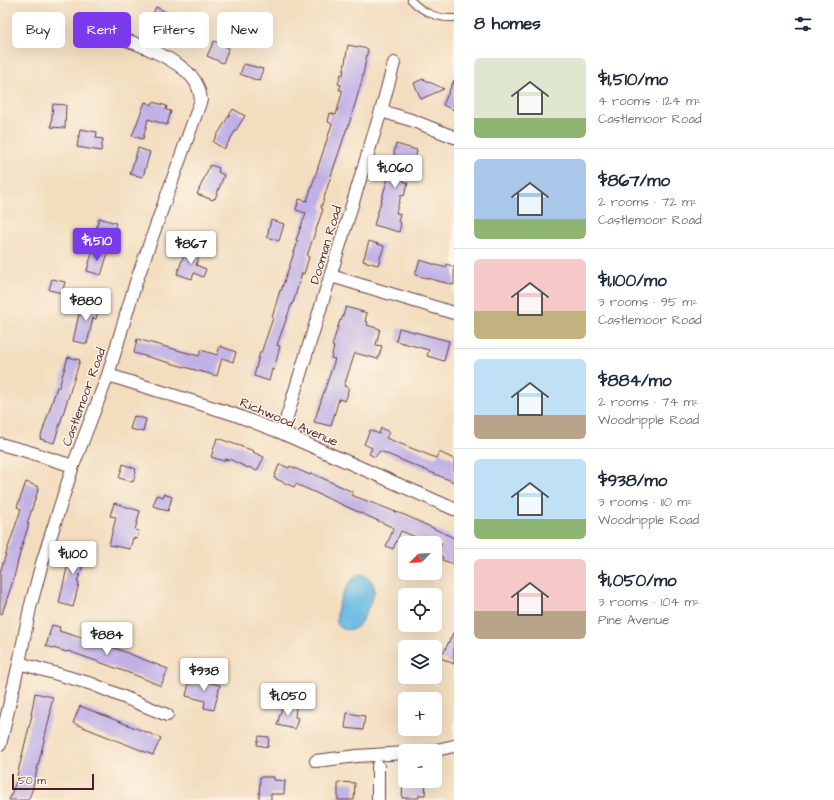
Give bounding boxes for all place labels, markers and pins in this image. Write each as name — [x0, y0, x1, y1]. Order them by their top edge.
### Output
pin: $1,060 — [362, 155, 428, 189]
pin: $1,510 — [64, 228, 130, 262]
pin: $867 — [167, 231, 215, 265]
pin: $880 — [62, 288, 110, 322]
pin: $1,100 — [40, 541, 106, 575]
pin: $884 — [83, 622, 131, 656]
pin: $938 — [180, 658, 228, 692]
pin: $1,050 — [255, 683, 321, 717]

